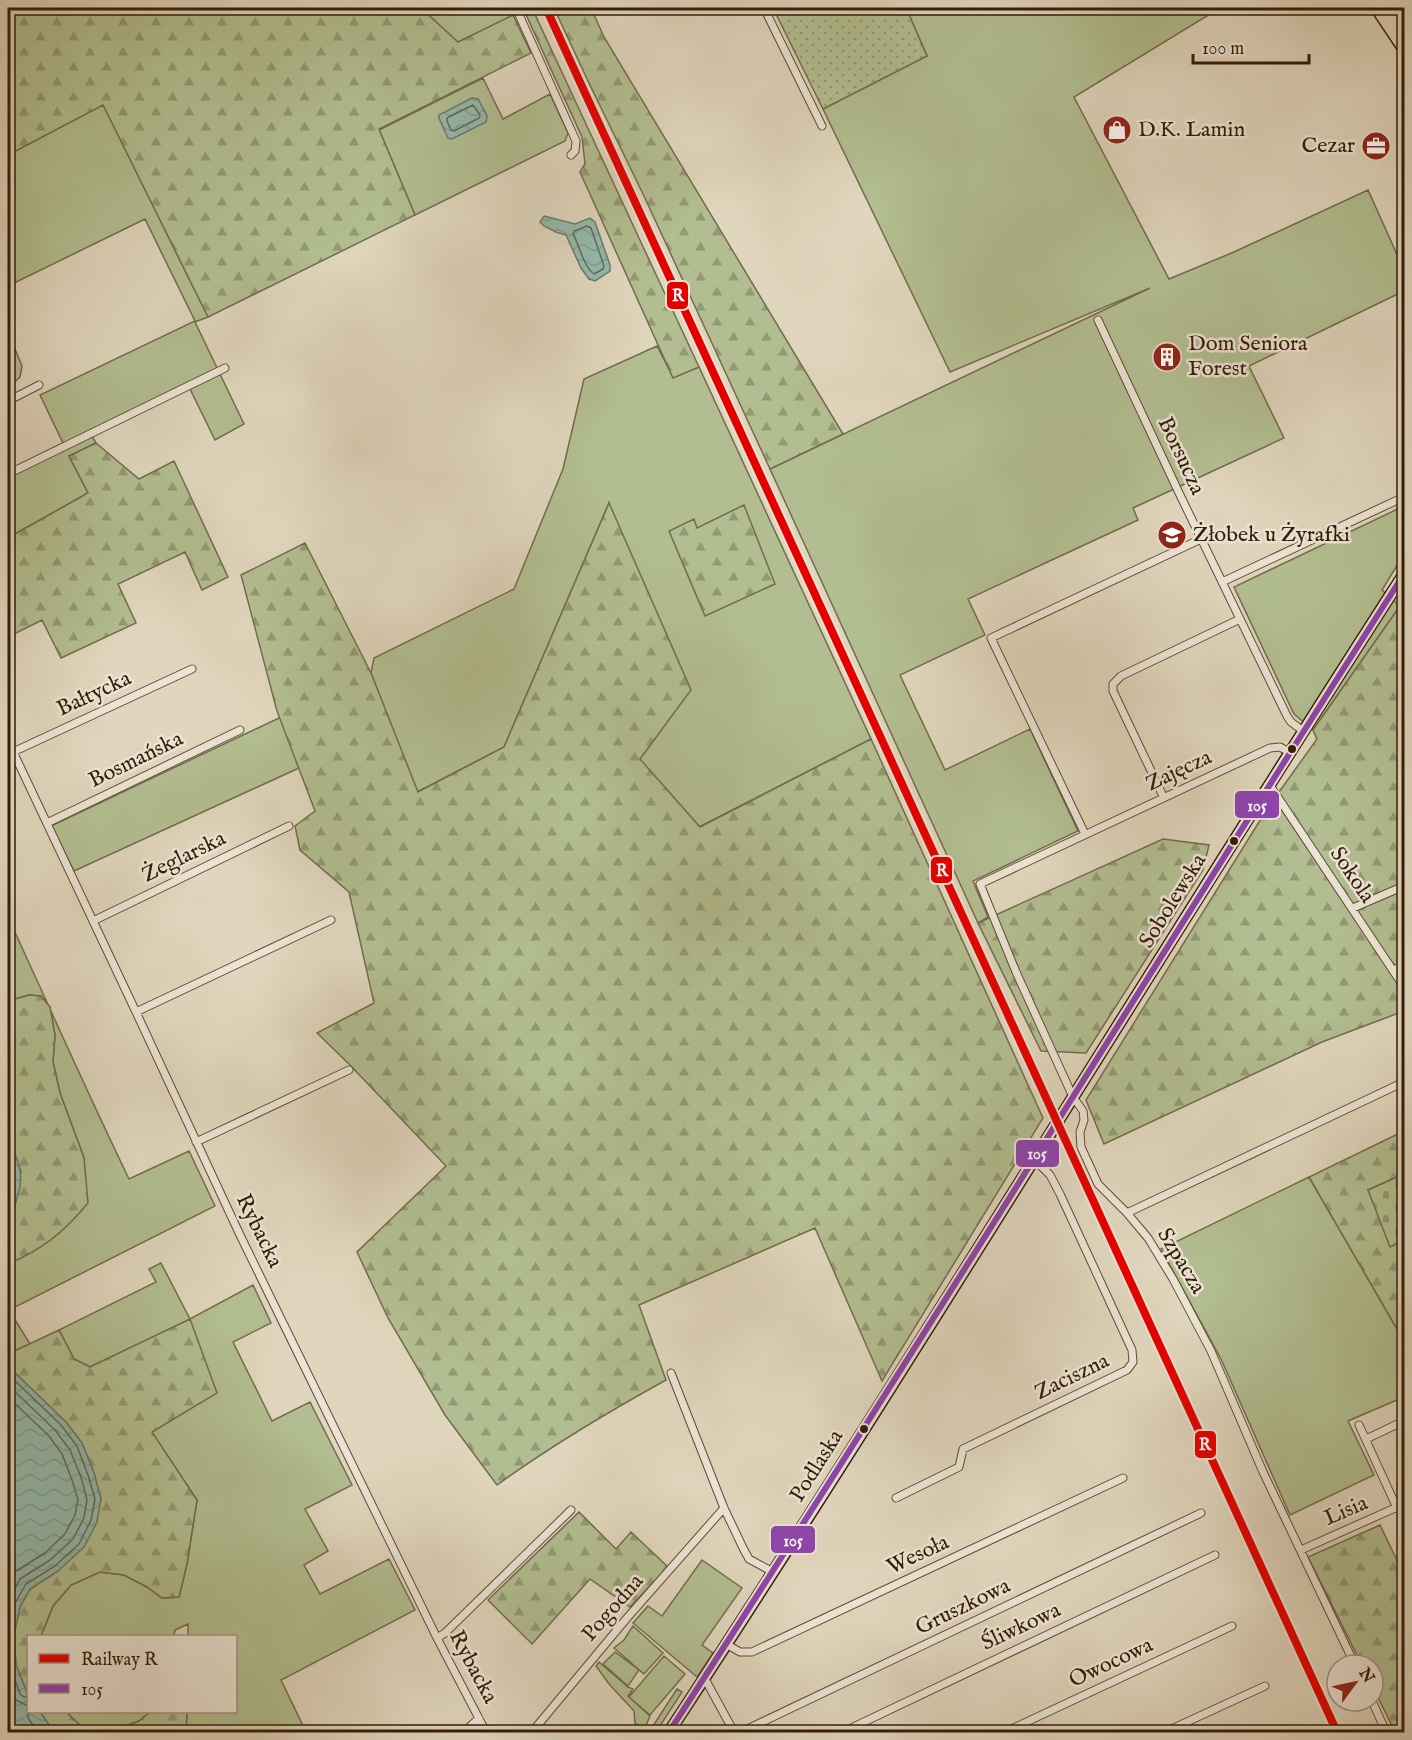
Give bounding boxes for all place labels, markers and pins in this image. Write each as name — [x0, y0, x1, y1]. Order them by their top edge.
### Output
shop icon: D.K. Lamin — [1101, 114, 1133, 146]
place label: D.K. Lamin — [1138, 116, 1245, 144]
office icon: Cezar — [1360, 130, 1392, 162]
place label: Cezar — [1301, 132, 1355, 160]
place label: Dom Seniora Forest — [1188, 330, 1308, 383]
building icon: Dom Seniora Forest — [1151, 341, 1183, 373]
school or university icon: Żłobek u Żyrafki — [1156, 519, 1188, 551]
place label: Żłobek u Żyrafki — [1193, 521, 1350, 549]
unlabelled marker — [1286, 743, 1298, 755]
unlabelled marker — [1228, 835, 1240, 847]
unlabelled marker — [858, 1423, 870, 1435]

